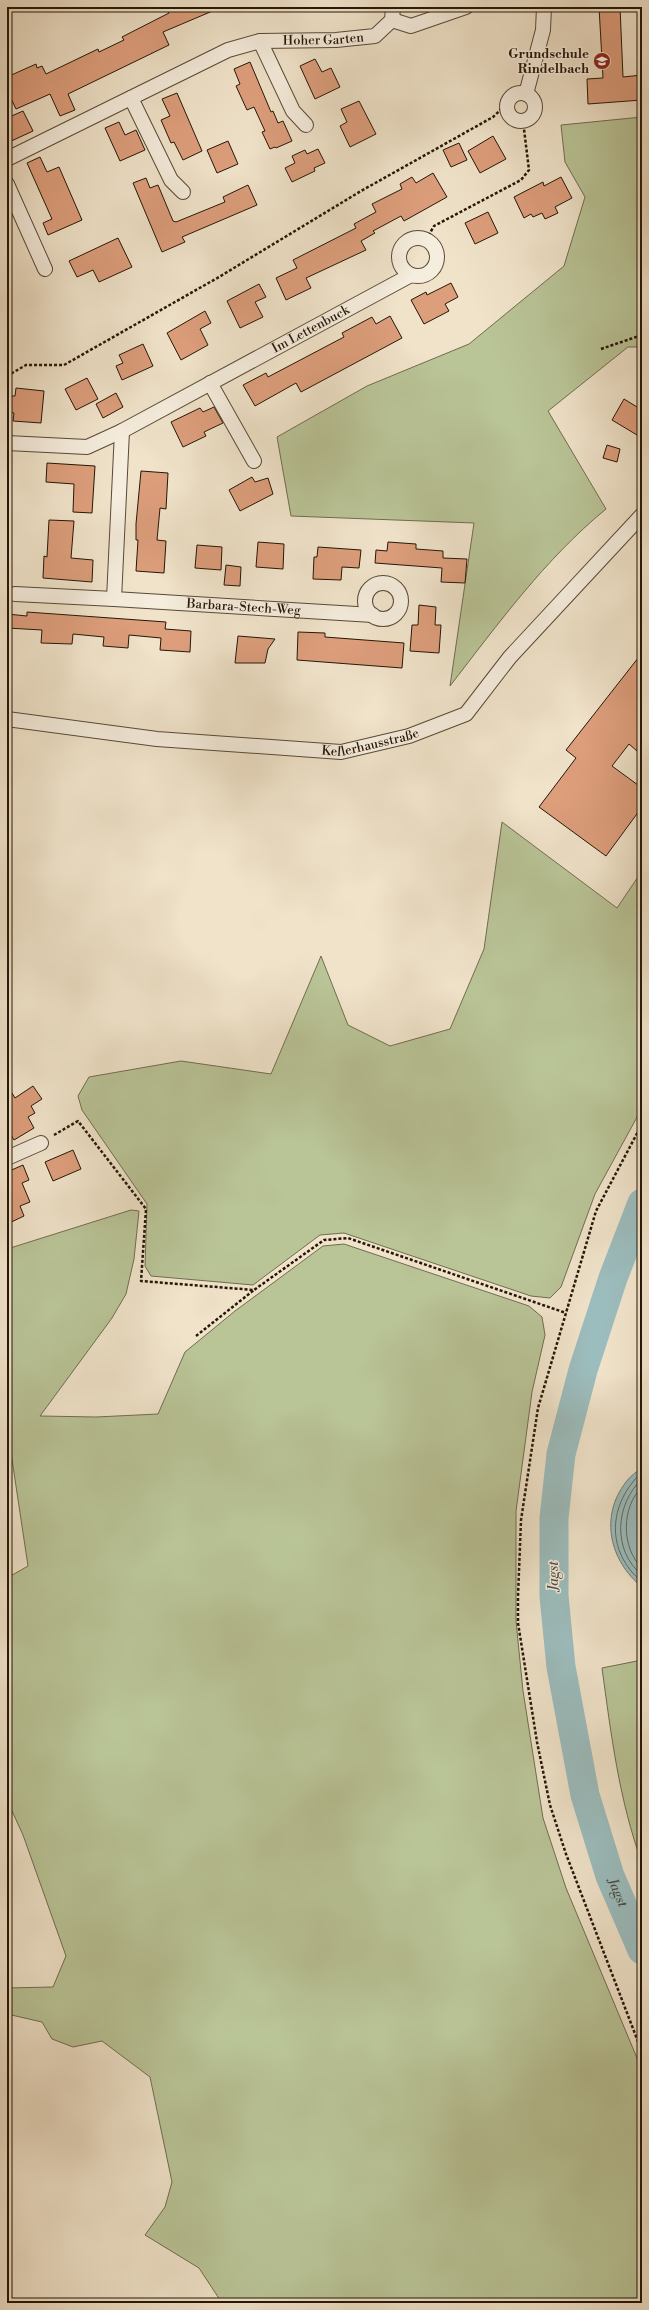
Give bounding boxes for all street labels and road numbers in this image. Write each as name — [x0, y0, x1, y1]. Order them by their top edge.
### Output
street label: Hoher Garten — [283, 29, 365, 49]
street label: Im Lettenbuck — [269, 301, 353, 357]
street label: Barbara-Stech-Weg — [185, 595, 301, 619]
street label: Kellerhausstraße — [321, 725, 422, 760]

